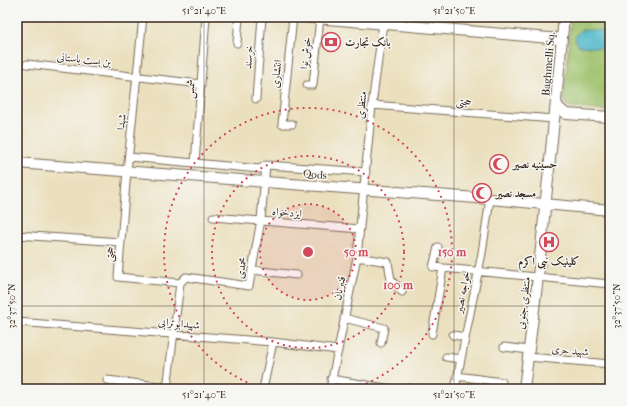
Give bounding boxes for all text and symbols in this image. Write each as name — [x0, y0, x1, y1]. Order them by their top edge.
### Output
text: 51°21'40"E — [182, 5, 226, 17]
text: 51°21'50"E — [433, 5, 475, 17]
bank icon: بانک تجارت — [320, 31, 342, 53]
street label: Baghmelli Sq. — [539, 32, 558, 96]
street label: خوش نوا — [297, 36, 314, 70]
place label: بانک تجارت — [345, 36, 391, 49]
street label: خرسند — [241, 45, 256, 69]
street label: بن بست باستانی — [56, 50, 112, 69]
street label: انتشاری — [269, 59, 284, 89]
street label: شمس — [183, 79, 199, 99]
street label: منتظری — [354, 91, 370, 120]
street label: حجتی — [455, 94, 472, 111]
street label: شهدا — [114, 113, 130, 131]
mosque icon: حسینیه نصیر — [488, 153, 510, 175]
place label: حسینیه نصیر — [511, 158, 557, 171]
street label: Qods — [302, 167, 328, 182]
mosque icon: مسجد نصیر — [471, 182, 493, 204]
place label: مسجد نصیر — [494, 187, 536, 200]
street label: ایزدخواه — [271, 205, 302, 220]
hospital icon: کلینیک نبی اکرم — [538, 231, 560, 253]
centre of rings — [301, 245, 315, 259]
text: 50 m — [344, 245, 369, 259]
text: 150 m — [438, 245, 467, 259]
street label: حجتی — [102, 246, 119, 263]
place label: کلینیک نبی اکرم — [518, 255, 580, 271]
street label: محمدی — [233, 256, 250, 280]
street label: خواجه نصیر — [452, 270, 473, 315]
street label: قنبریان — [331, 275, 348, 301]
street label: منتظری جنوبی — [514, 276, 534, 330]
text: 100 m — [383, 278, 414, 292]
text: 32°37'50"N — [6, 283, 18, 329]
text: 32°37'50"N — [611, 283, 623, 329]
street label: شهیدابوترابی — [157, 315, 201, 333]
street label: شهید حری — [551, 342, 589, 360]
text: 51°21'40"E — [182, 389, 226, 401]
text: 51°21'50"E — [433, 389, 475, 401]

